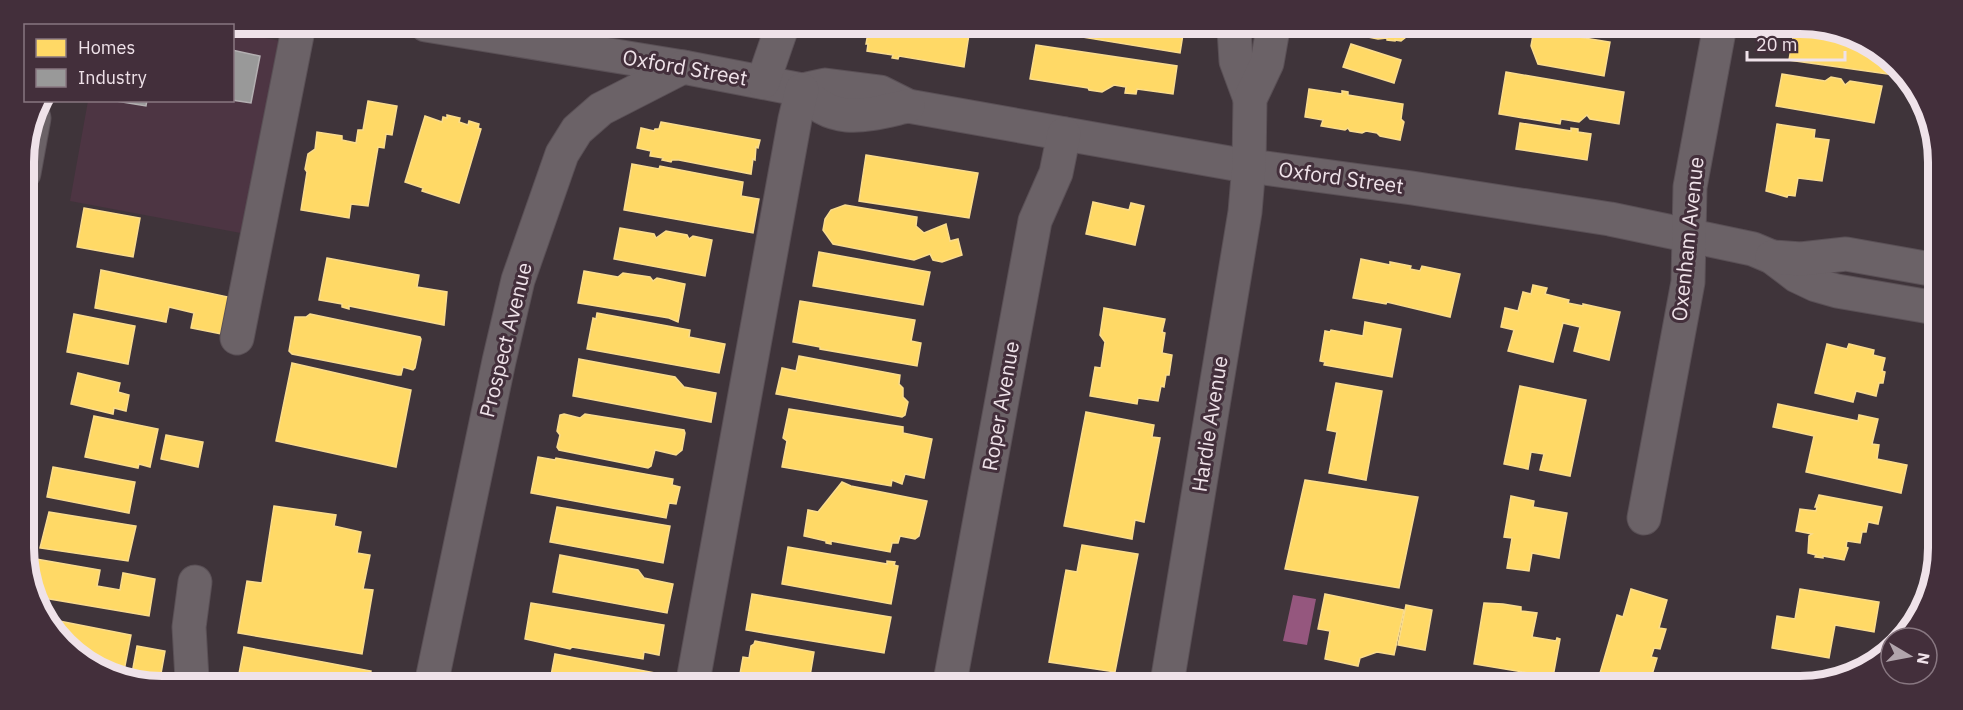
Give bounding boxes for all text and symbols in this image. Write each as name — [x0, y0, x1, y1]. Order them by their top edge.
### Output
legend — [24, 24, 234, 102]
scale bar — [1747, 24, 1844, 62]
text: 20 m — [1756, 33, 1798, 56]
text: Homes — [78, 36, 135, 59]
street label: Oxford Street — [621, 42, 750, 92]
text: Industry — [78, 66, 147, 89]
street label: Oxford Street — [1277, 154, 1406, 200]
street label: Oxenham Avenue — [1664, 155, 1710, 323]
street label: Prospect Avenue — [472, 259, 538, 420]
street label: Roper Avenue — [975, 339, 1025, 473]
street label: Hardie Avenue — [1184, 354, 1234, 494]
north arrow — [1879, 626, 1939, 686]
text: N — [1913, 651, 1935, 666]

